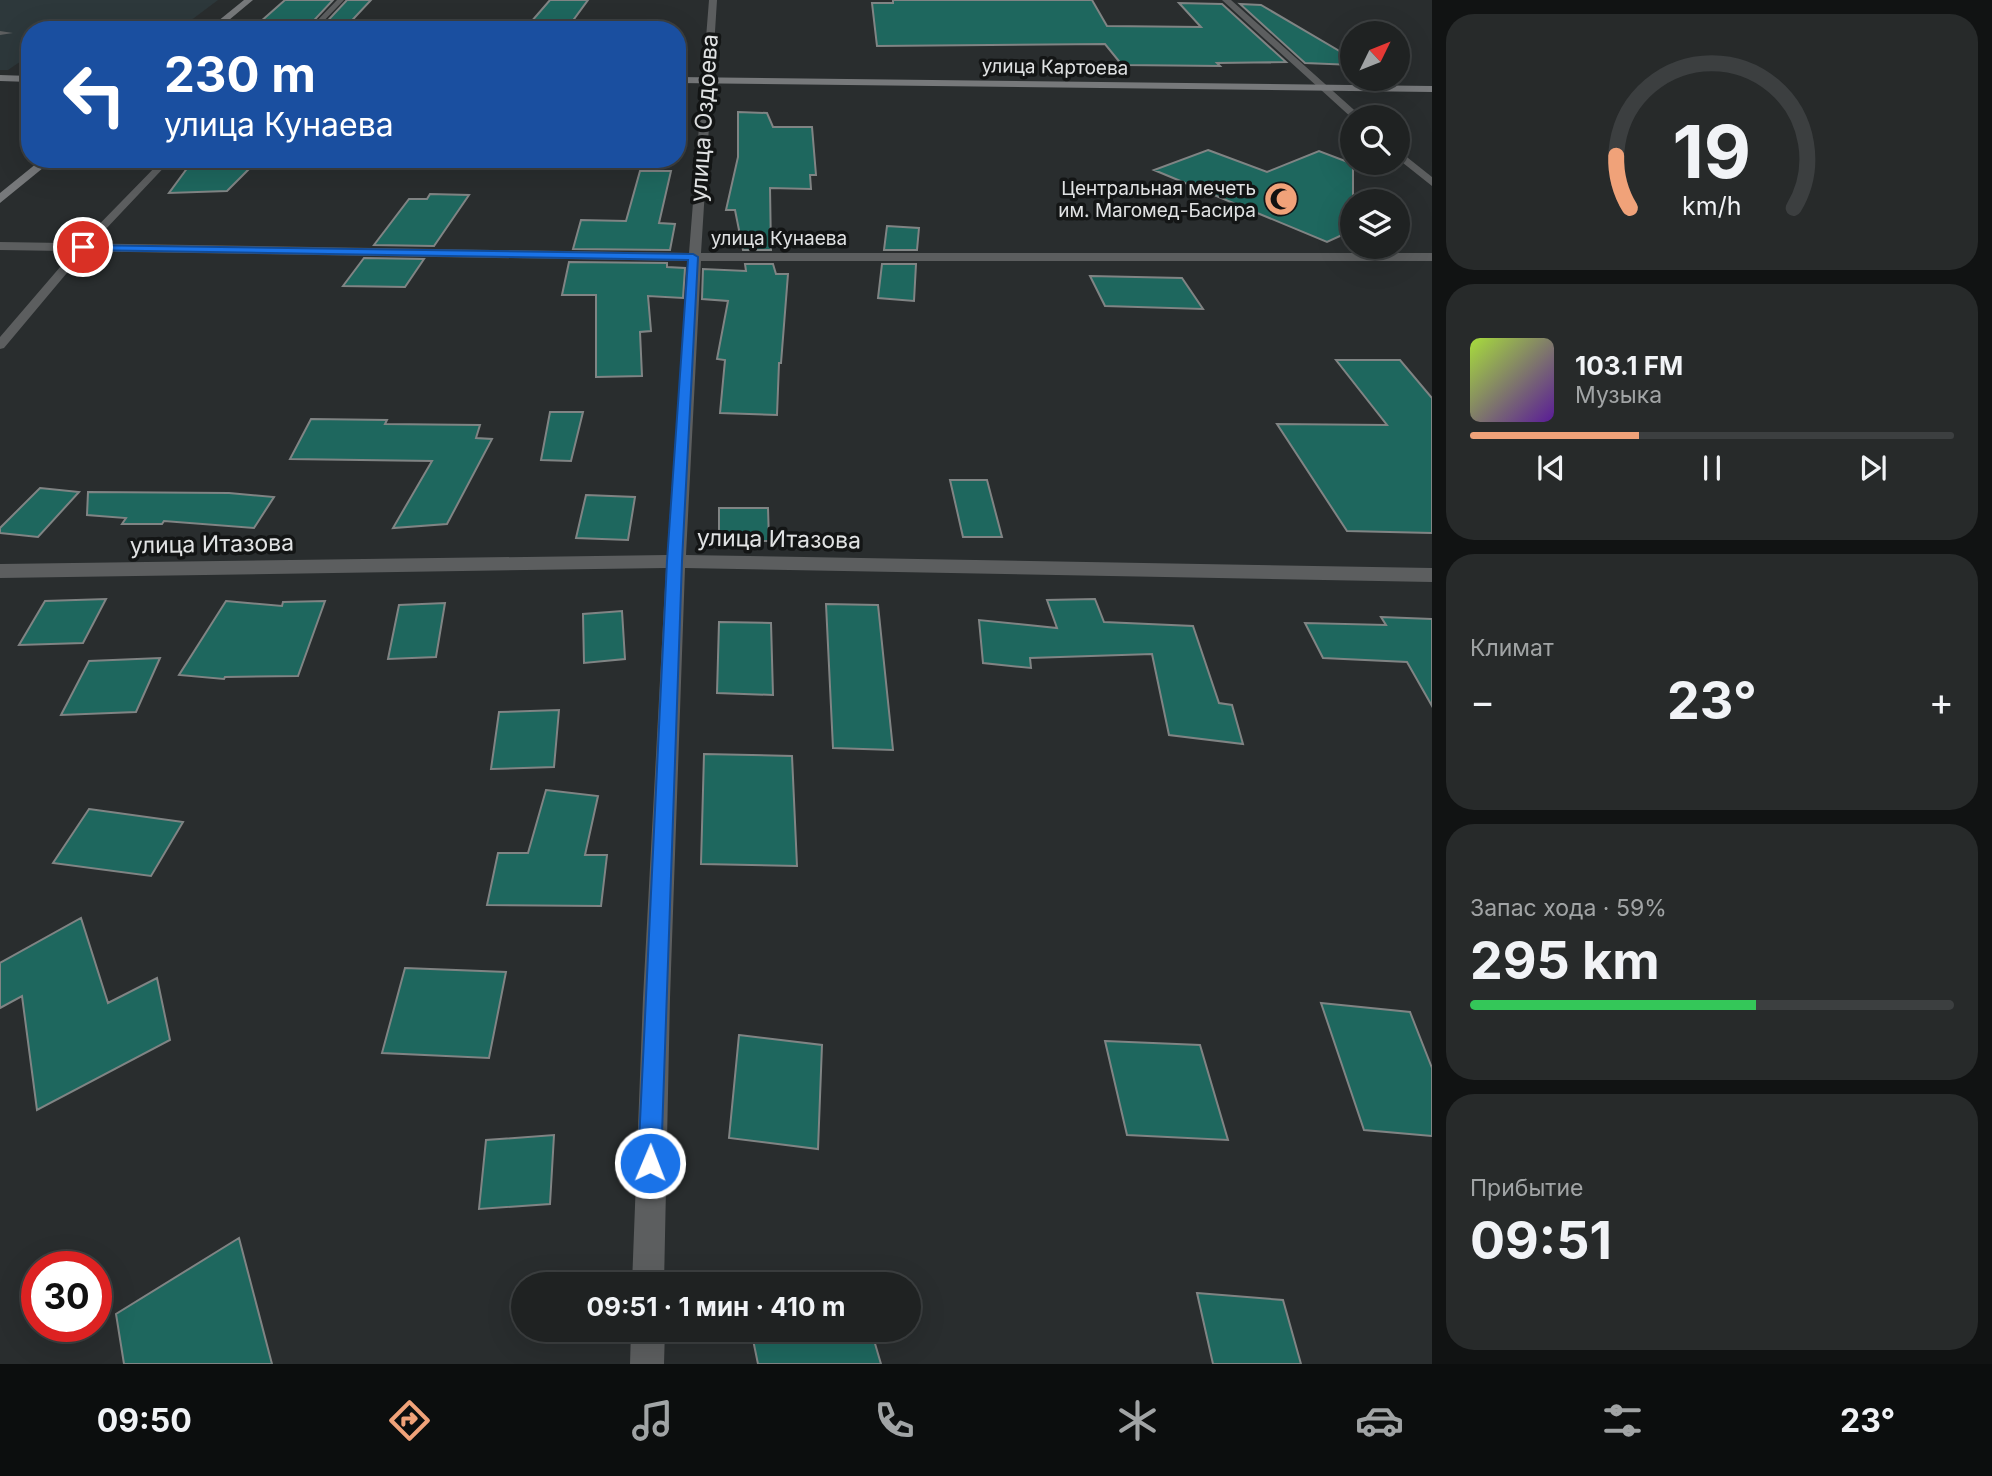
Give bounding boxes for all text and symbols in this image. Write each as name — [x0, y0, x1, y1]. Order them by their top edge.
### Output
north arrow — [1340, 21, 1410, 91]
map controls — [1340, 21, 1410, 259]
street label: улица Оздоева — [684, 33, 724, 203]
text: 230 m — [164, 45, 316, 104]
icon: left — [49, 49, 140, 140]
street label: улица Картоева — [981, 54, 1129, 80]
text: улица Кунаева — [164, 105, 394, 144]
button: search — [1340, 105, 1410, 175]
text: 19 — [1673, 107, 1751, 196]
place label: Центральная мечеть им. Магомед-Басира — [1058, 177, 1256, 222]
mosque icon: Центральная мечеть им. Магомед-Басира — [1262, 180, 1300, 218]
button: layers — [1340, 189, 1410, 259]
text: km/h — [1682, 191, 1742, 221]
pin — [53, 217, 113, 277]
street label: улица Кунаева — [711, 227, 847, 250]
icon: arrive — [64, 228, 102, 266]
text: 103.1 FM — [1575, 350, 1683, 381]
text: Музыка — [1575, 381, 1662, 409]
icon: previous — [1532, 449, 1570, 487]
icon: pause — [1693, 449, 1731, 487]
icon: next — [1854, 449, 1892, 487]
street label: улица Итазова — [697, 524, 861, 554]
street label: улица Итазова — [130, 529, 294, 559]
text: Климат — [1470, 634, 1554, 662]
text: 23° — [1667, 669, 1757, 732]
text: − — [1470, 678, 1495, 724]
text: + — [1929, 678, 1954, 724]
text: Запас хода · 59% — [1470, 894, 1667, 922]
text: 295 km — [1470, 929, 1660, 992]
position arrow — [613, 1126, 687, 1200]
text: Прибытие — [1470, 1174, 1583, 1202]
text: 09:51 — [1470, 1209, 1612, 1272]
speed limit sign: 30 — [21, 1251, 112, 1342]
text: 09:51 · 1 мин · 410 m — [587, 1291, 846, 1322]
icon: directions — [385, 1396, 434, 1445]
icon: music — [628, 1396, 677, 1445]
icon: phone — [870, 1396, 919, 1445]
icon: climate — [1113, 1396, 1162, 1445]
icon: car — [1355, 1396, 1404, 1445]
icon: filters — [1598, 1396, 1647, 1445]
text: 09:50 — [97, 1401, 192, 1440]
text: 23° — [1840, 1401, 1895, 1440]

